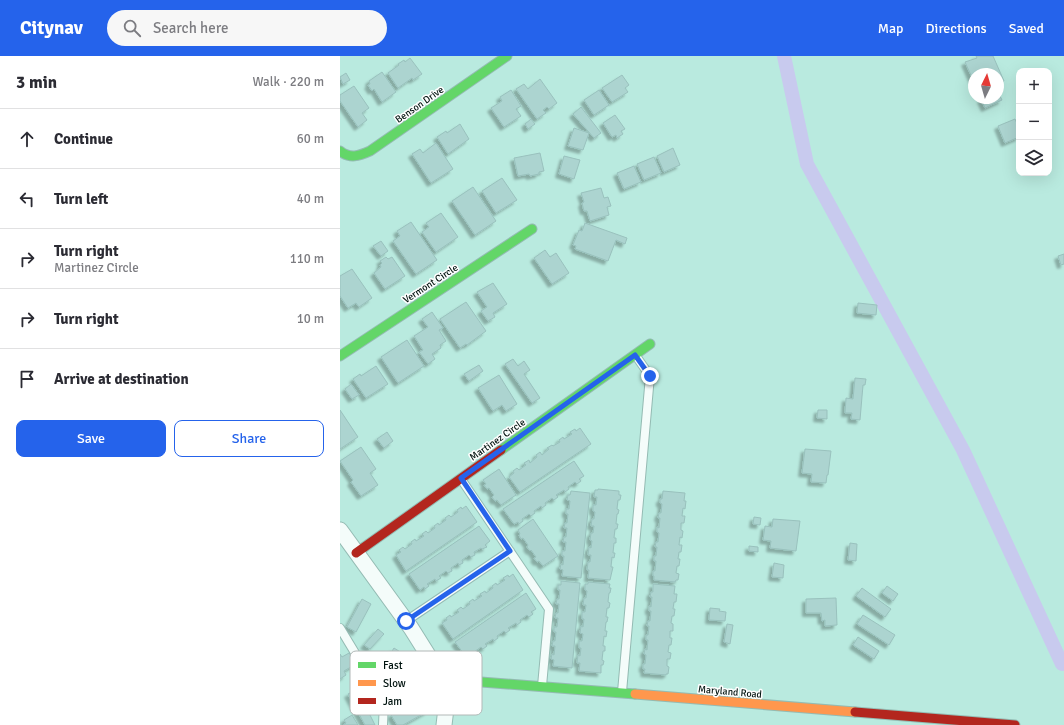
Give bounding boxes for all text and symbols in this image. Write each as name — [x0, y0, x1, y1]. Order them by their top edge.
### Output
search box — [107, 10, 387, 46]
text: Citynav — [20, 16, 83, 40]
icon: search — [121, 17, 143, 39]
text: Search here — [153, 19, 229, 37]
text: Map — [878, 20, 904, 37]
text: Directions — [926, 20, 987, 37]
text: Saved — [1009, 20, 1044, 37]
north arrow — [968, 68, 1004, 104]
map controls — [1016, 68, 1052, 176]
button: + — [1016, 68, 1052, 104]
text: 3 min — [16, 72, 57, 93]
text: Walk · 220 m — [253, 74, 324, 90]
street label: Benson Drive — [393, 84, 446, 126]
button: − — [1016, 104, 1052, 140]
icon: ahead — [16, 128, 38, 150]
text: Continue — [54, 130, 113, 148]
text: 60 m — [297, 131, 324, 147]
button: layers — [1016, 140, 1052, 176]
icon: left — [16, 188, 38, 210]
text: Turn left — [54, 190, 108, 208]
text: 40 m — [297, 191, 324, 207]
text: Turn right — [54, 242, 119, 260]
icon: right — [16, 248, 38, 270]
text: 110 m — [290, 251, 324, 267]
text: Martinez Circle — [54, 260, 139, 276]
street label: Vermont Circle — [401, 262, 460, 306]
icon: right — [16, 308, 38, 330]
text: Turn right — [54, 310, 119, 328]
text: 10 m — [297, 311, 324, 327]
route end — [641, 367, 659, 385]
icon: arrive — [16, 368, 38, 390]
text: Arrive at destination — [54, 370, 189, 388]
street label: Martinez Circle — [467, 416, 528, 463]
button: Save — [16, 420, 166, 457]
button: Share — [174, 420, 324, 457]
route start — [397, 612, 415, 630]
legend — [350, 651, 482, 715]
text: Fast — [383, 659, 403, 672]
text: Slow — [383, 677, 406, 690]
street label: Maryland Road — [697, 683, 762, 701]
text: Jam — [383, 695, 402, 708]

